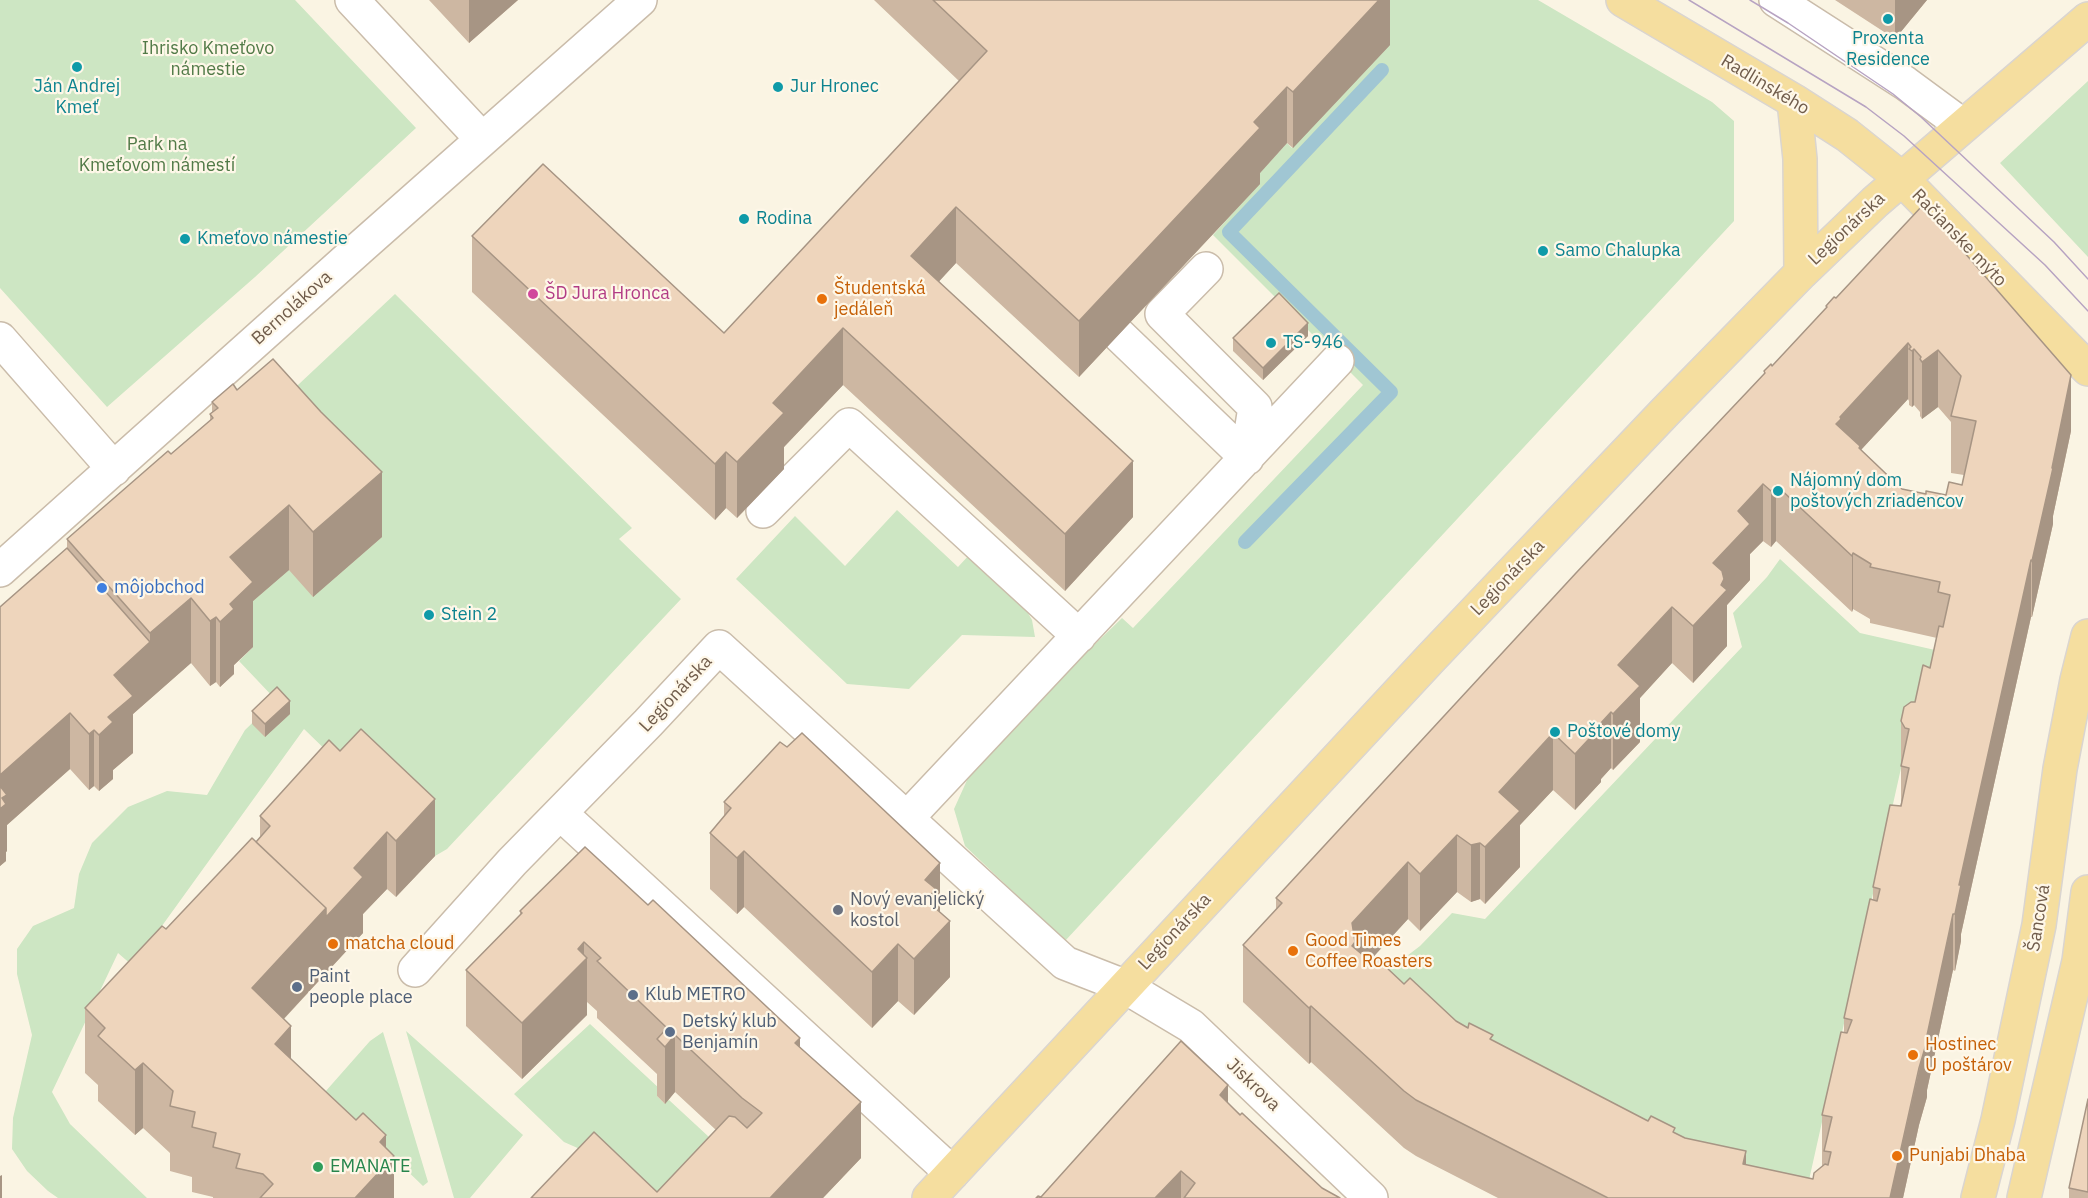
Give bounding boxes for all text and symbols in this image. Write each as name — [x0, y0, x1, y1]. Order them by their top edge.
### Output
marker: Proxenta Residence — [1881, 12, 1895, 26]
place label: Proxenta Residence — [1846, 28, 1930, 70]
park label: Ihrisko Kmeťovo námestie — [142, 38, 274, 80]
street label: Radlinského — [1717, 50, 1813, 120]
marker: Ján Andrej Kmeť — [70, 60, 84, 74]
place label: Ján Andrej Kmeť — [34, 76, 120, 118]
place label: Jur Hronec — [790, 76, 879, 98]
marker: Jur Hronec — [771, 80, 785, 94]
park label: Park na Kmeťovom námestí — [79, 134, 235, 176]
street label: Račianske mýto — [1907, 185, 2011, 291]
street label: Legionárska — [1804, 188, 1890, 270]
place label: Rodina — [756, 208, 812, 230]
marker: Rodina — [737, 212, 751, 226]
place label: Kmeťovo námestie — [197, 228, 348, 250]
marker: Kmeťovo námestie — [178, 232, 192, 246]
place label: Samo Chalupka — [1555, 240, 1681, 262]
marker: Samo Chalupka — [1536, 244, 1550, 258]
street label: Bernolákova — [247, 266, 337, 350]
place label: Študentská jedáleň — [834, 278, 926, 320]
place label: ŠD Jura Hronca — [545, 283, 670, 305]
marker: ŠD Jura Hronca — [526, 287, 540, 301]
marker: Študentská jedáleň — [815, 292, 829, 306]
place label: TS-946 — [1283, 332, 1343, 354]
marker: TS-946 — [1264, 336, 1278, 350]
place label: Nájomný dom poštových zriadencov — [1790, 470, 1964, 512]
marker: Nájomný dom poštových zriadencov — [1771, 484, 1785, 498]
street label: Legionárska — [1467, 536, 1549, 620]
place label: môjobchod — [114, 577, 205, 599]
marker: môjobchod — [95, 581, 109, 595]
place label: Stein 2 — [441, 604, 497, 626]
marker: Stein 2 — [422, 608, 436, 622]
street label: Legionárska — [635, 651, 717, 737]
place label: Poštové domy — [1567, 721, 1680, 743]
marker: Poštové domy — [1548, 725, 1562, 739]
street label: Šancová — [2023, 883, 2055, 953]
place label: Nový evanjelický kostol — [850, 889, 984, 932]
street label: Legionárska — [1134, 889, 1216, 975]
marker: Nový evanjelický kostol — [831, 903, 845, 917]
place label: Good Times Coffee Roasters — [1305, 930, 1433, 972]
place label: matcha cloud — [345, 933, 454, 955]
marker: matcha cloud — [326, 937, 340, 951]
marker: Good Times Coffee Roasters — [1286, 944, 1300, 958]
place label: Paint people place — [309, 966, 413, 1008]
marker: Paint people place — [290, 980, 304, 994]
place label: Klub METRO — [645, 984, 746, 1006]
marker: Klub METRO — [626, 988, 640, 1002]
place label: Detský klub Benjamín — [682, 1011, 777, 1054]
marker: Detský klub Benjamín — [663, 1025, 677, 1039]
place label: Hostinec U poštárov — [1925, 1034, 2012, 1076]
marker: Hostinec U poštárov — [1906, 1048, 1920, 1062]
street label: Jiskrova — [1222, 1054, 1284, 1116]
place label: Punjabi Dhaba — [1909, 1145, 2026, 1167]
marker: Punjabi Dhaba — [1890, 1149, 1904, 1163]
place label: EMANATE — [330, 1156, 411, 1178]
marker: EMANATE — [311, 1160, 325, 1174]

